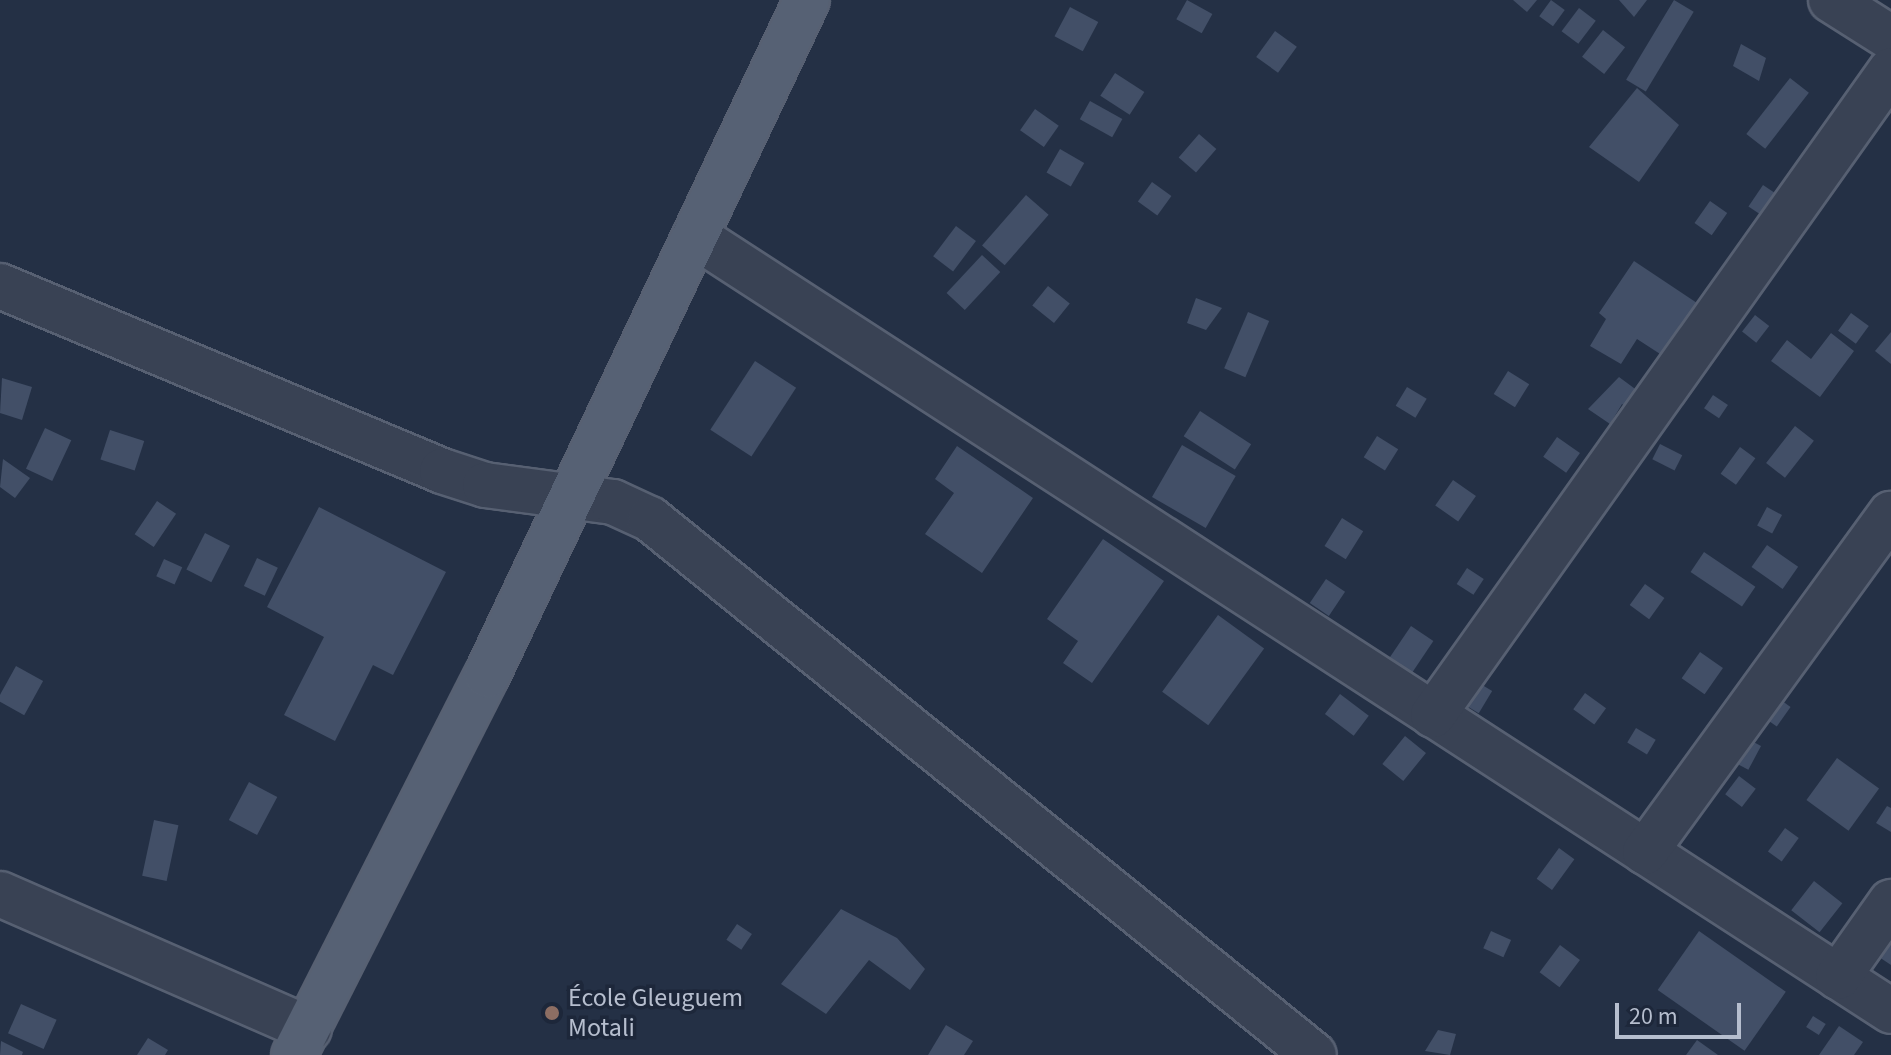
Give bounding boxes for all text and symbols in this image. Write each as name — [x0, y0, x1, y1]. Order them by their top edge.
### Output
place label: École Gleuguem Motali — [568, 982, 743, 1044]
scale bar — [1619, 987, 1745, 1037]
text: 20 m — [1629, 999, 1678, 1034]
marker: École Gleuguem Motali — [543, 1004, 561, 1022]

